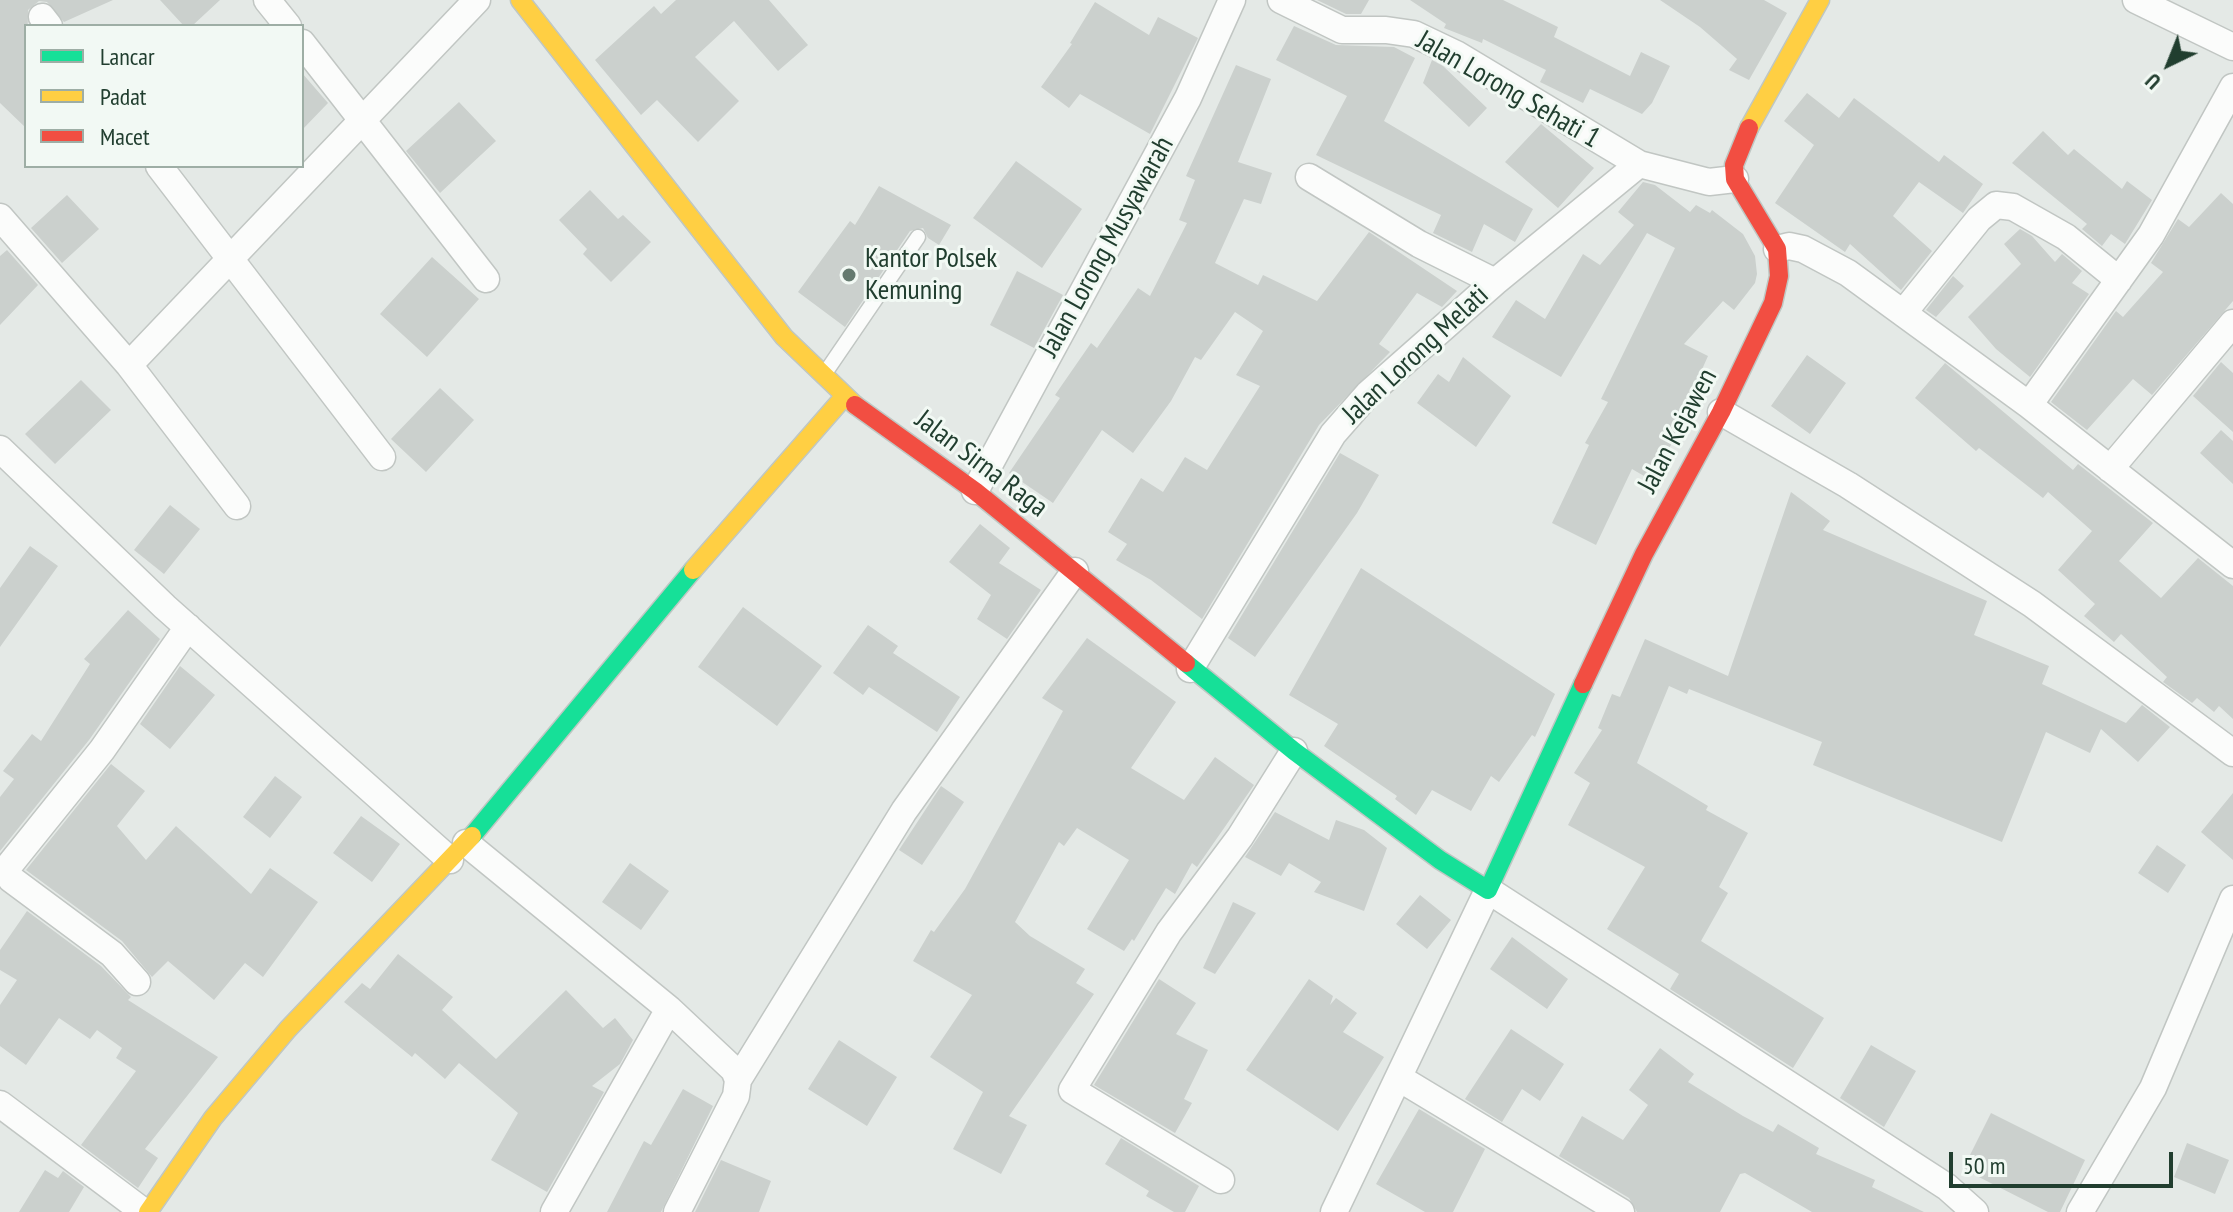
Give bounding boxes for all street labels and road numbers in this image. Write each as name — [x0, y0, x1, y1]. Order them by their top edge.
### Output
street label: Jalan Lorong Sehati 1 — [1410, 24, 1606, 156]
street label: Jalan Lorong Musyawarah — [1033, 131, 1181, 363]
street label: Jalan Lorong Melati — [1336, 279, 1496, 431]
street label: Jalan Kejawen — [1631, 363, 1725, 499]
street label: Jalan Sirna Raga — [908, 403, 1054, 525]

